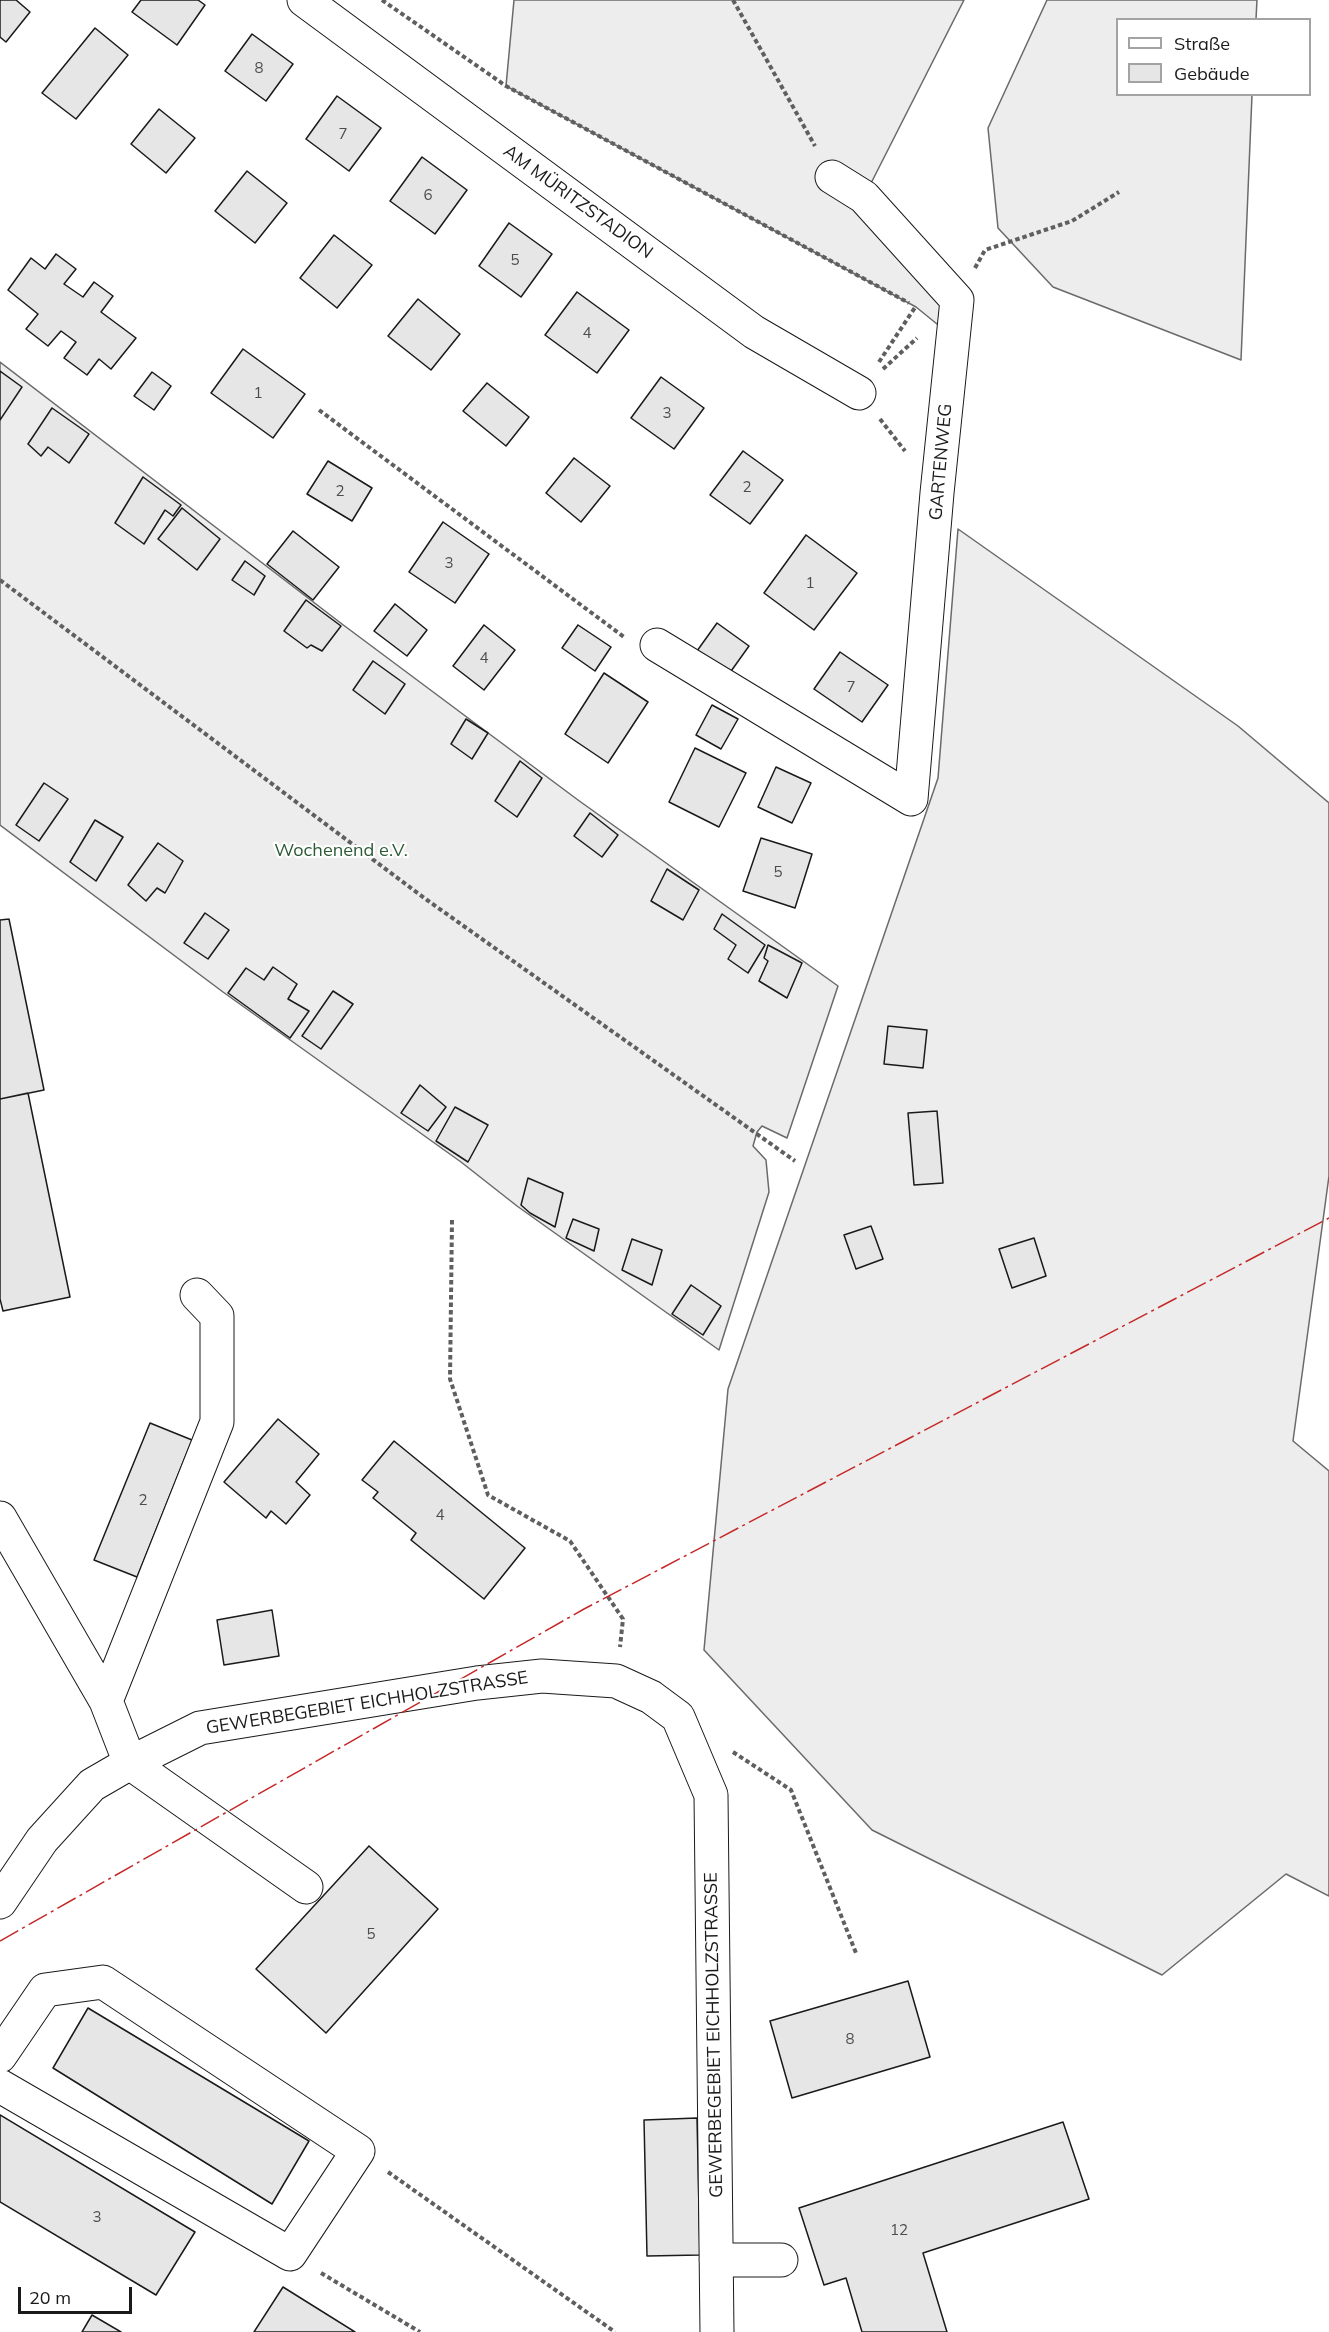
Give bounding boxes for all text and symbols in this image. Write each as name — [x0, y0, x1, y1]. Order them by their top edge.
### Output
legend — [1116, 18, 1311, 96]
text: Straße — [1174, 32, 1230, 55]
house number: 8 — [255, 59, 263, 77]
text: Gebäude — [1174, 62, 1250, 85]
house number: 7 — [339, 125, 347, 143]
street label: AM MÜRITZSTADION — [499, 140, 657, 264]
house number: 6 — [424, 186, 432, 204]
house number: 5 — [511, 251, 519, 269]
house number: 4 — [583, 324, 591, 342]
house number: 1 — [254, 384, 262, 402]
street label: GARTENWEG — [925, 403, 957, 521]
house number: 3 — [663, 404, 671, 422]
house number: 2 — [743, 478, 751, 496]
house number: 2 — [336, 482, 344, 500]
house number: 3 — [445, 554, 453, 572]
house number: 1 — [806, 574, 814, 592]
house number: 4 — [480, 649, 488, 667]
house number: 7 — [847, 678, 855, 696]
park label: Wochenend e.V. — [274, 840, 408, 862]
house number: 5 — [774, 863, 782, 881]
house number: 2 — [139, 1491, 147, 1509]
house number: 4 — [436, 1506, 444, 1524]
street label: GEWERBEGEBIET EICHHOLZSTRASSE — [204, 1667, 530, 1739]
street label: GEWERBEGEBIET EICHHOLZSTRASSE — [700, 1872, 728, 2198]
house number: 5 — [367, 1925, 375, 1943]
house number: 8 — [846, 2030, 854, 2048]
house number: 3 — [93, 2208, 101, 2226]
house number: 12 — [890, 2221, 908, 2239]
scale bar — [21, 2275, 135, 2313]
text: 20 m — [29, 2286, 71, 2309]

